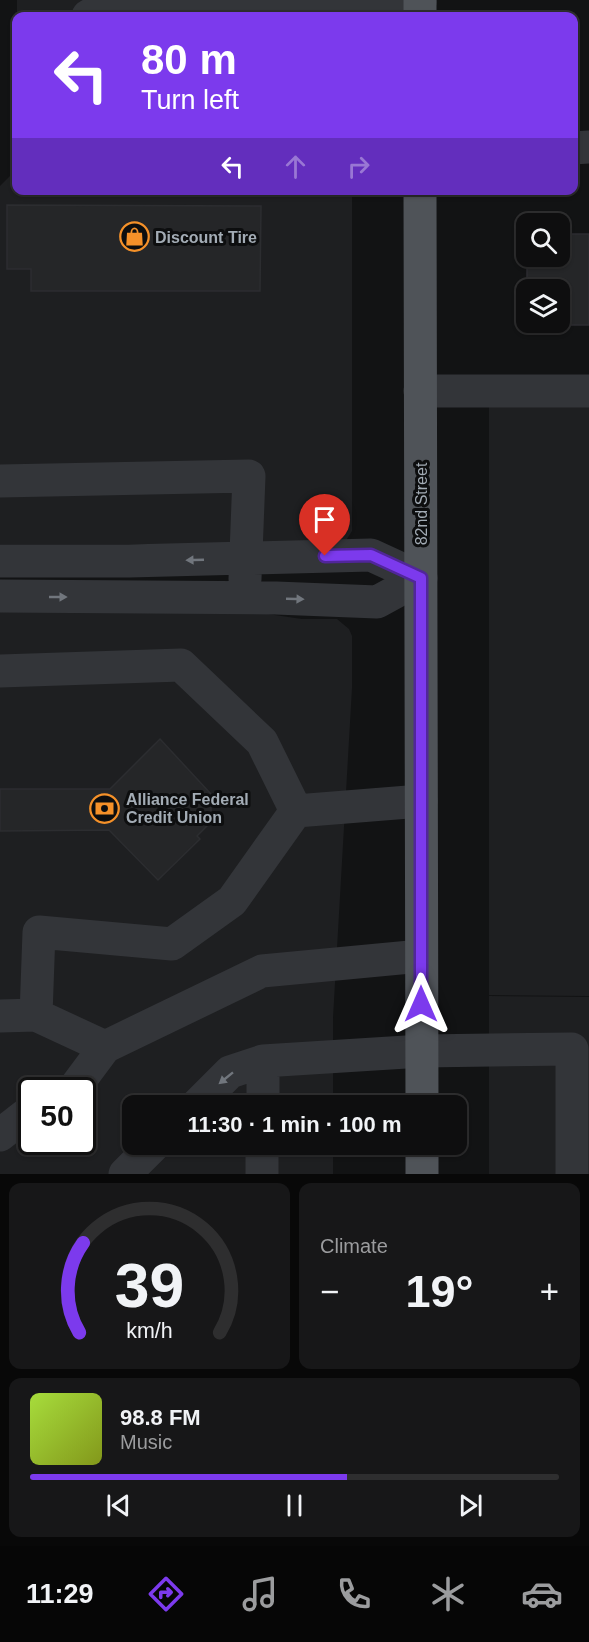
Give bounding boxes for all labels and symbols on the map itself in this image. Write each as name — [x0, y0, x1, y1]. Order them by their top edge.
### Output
shop icon: Discount Tire — [118, 221, 150, 253]
place label: Discount Tire — [155, 229, 257, 246]
street label: 82nd Street — [413, 462, 430, 545]
pin — [299, 494, 350, 556]
one-way arrow — [185, 555, 204, 564]
one-way arrow — [49, 592, 68, 601]
one-way arrow — [286, 594, 305, 603]
place label: Alliance Federal Credit Union — [126, 791, 249, 826]
bank icon: Alliance Federal Credit Union — [89, 792, 121, 824]
position arrow — [389, 972, 453, 1036]
one-way arrow — [218, 1071, 234, 1084]
speed limit sign: 50 — [18, 1077, 96, 1155]

